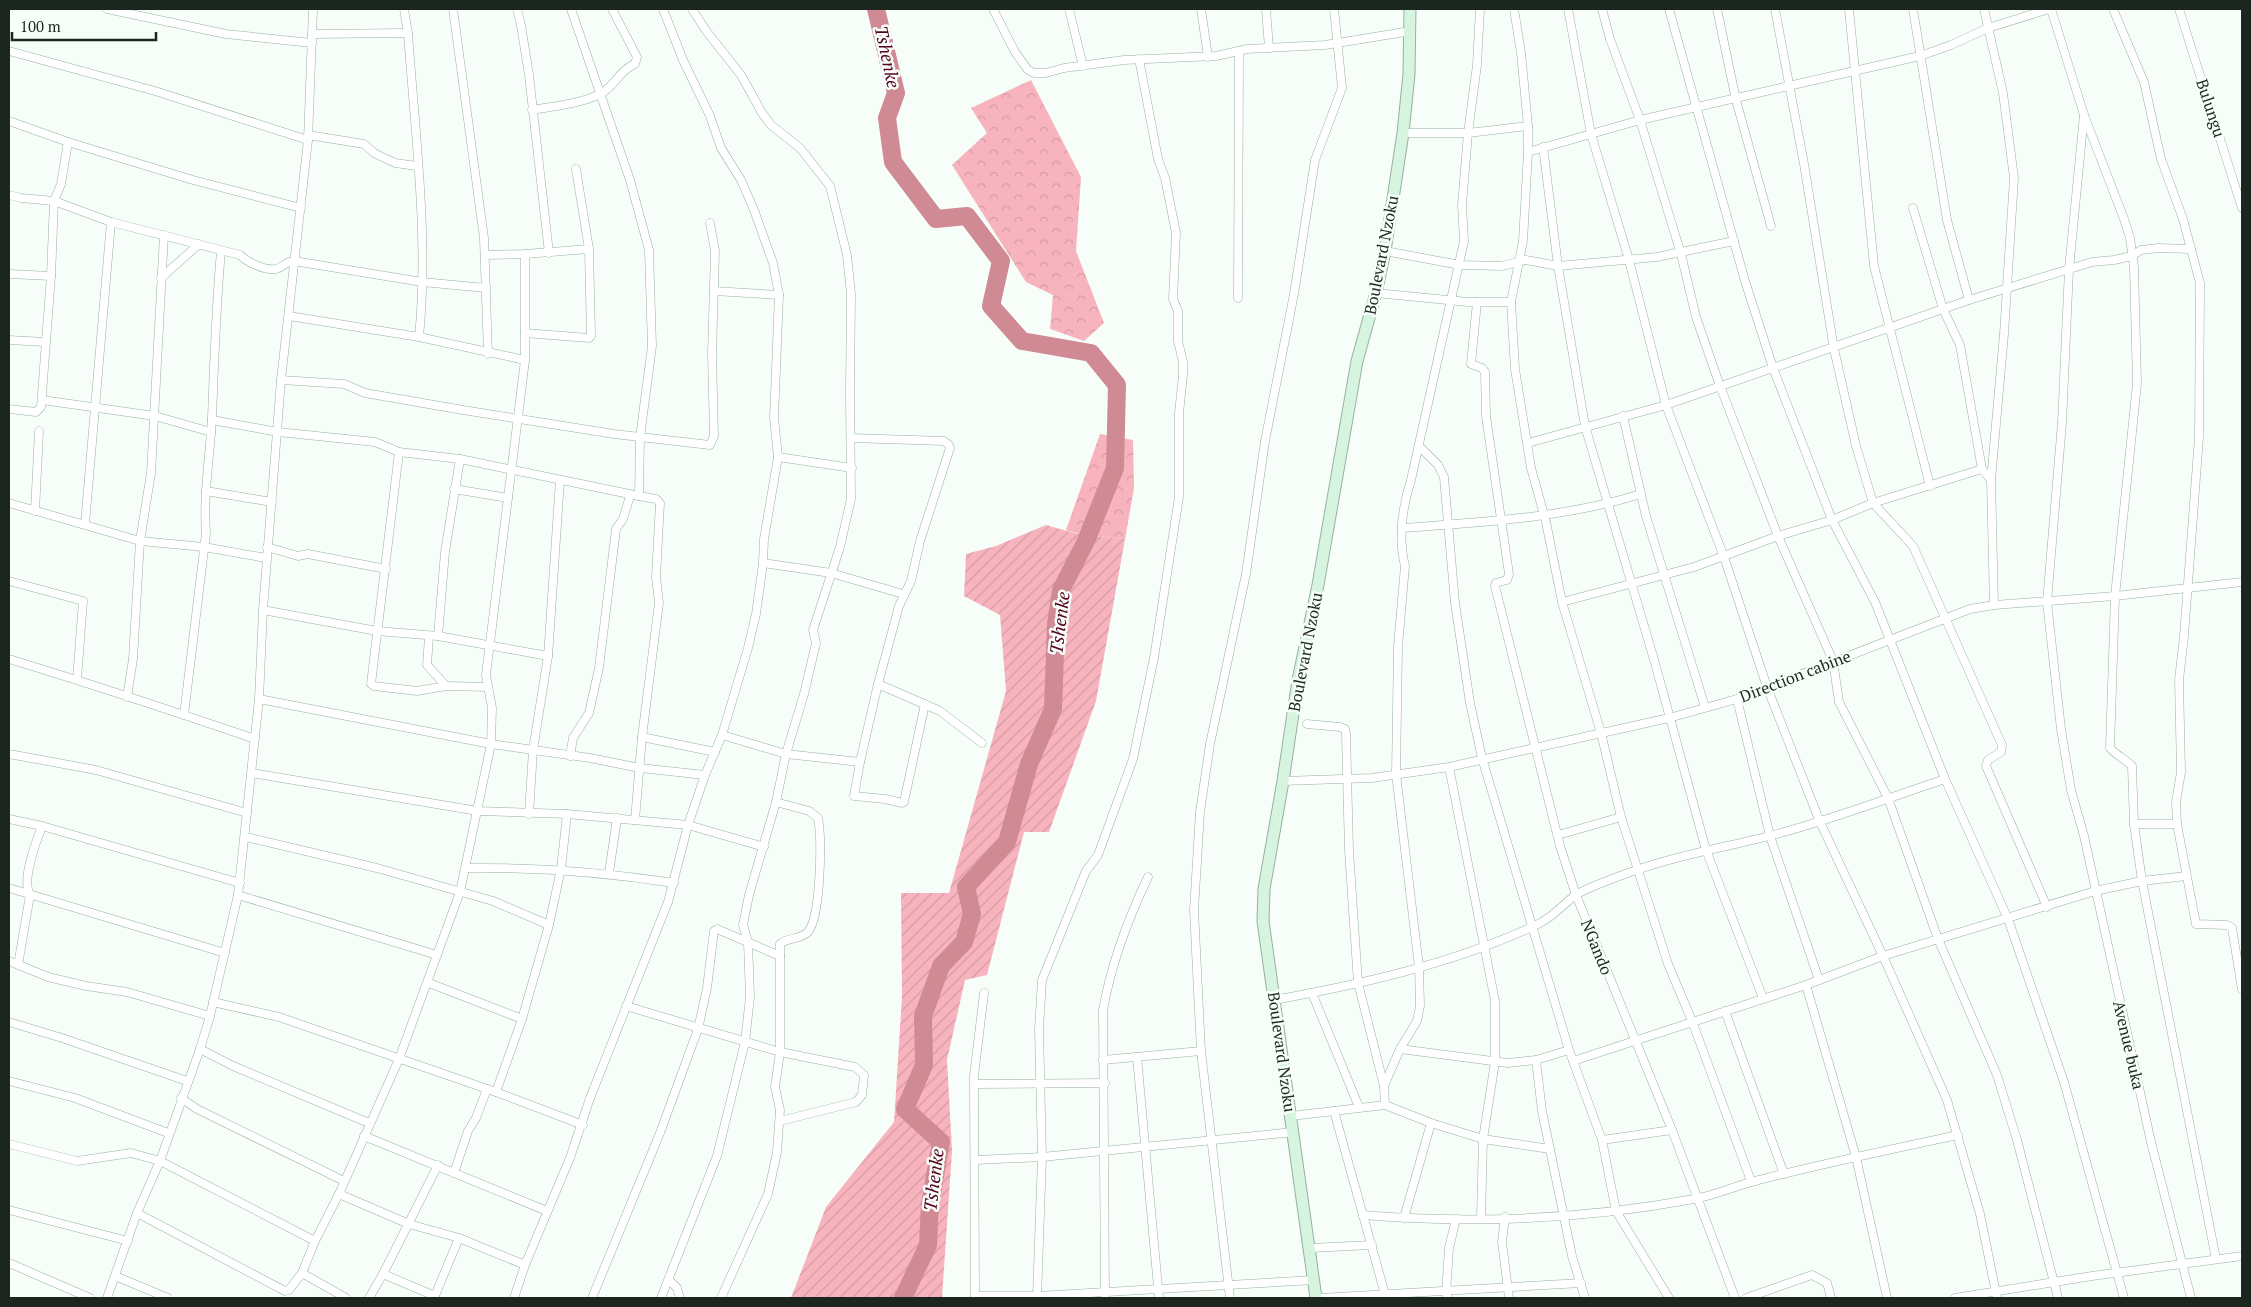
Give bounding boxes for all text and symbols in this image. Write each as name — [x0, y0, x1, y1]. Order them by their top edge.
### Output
scale bar — [12, 10, 156, 42]
text: 100 m — [20, 16, 61, 36]
water label: Tshenke — [870, 24, 906, 90]
street label: Bulungu — [2191, 76, 2231, 140]
street label: Boulevard Nzoku — [1359, 193, 1403, 317]
water label: Tshenke — [1043, 590, 1075, 655]
street label: Boulevard Nzoku — [1283, 590, 1327, 714]
street label: Direction cabine — [1736, 645, 1854, 707]
street label: NGando — [1576, 916, 1618, 978]
street label: Boulevard Nzoku — [1263, 990, 1301, 1114]
street label: Avenue buka — [2108, 998, 2150, 1092]
water label: Tshenke — [917, 1147, 949, 1212]

